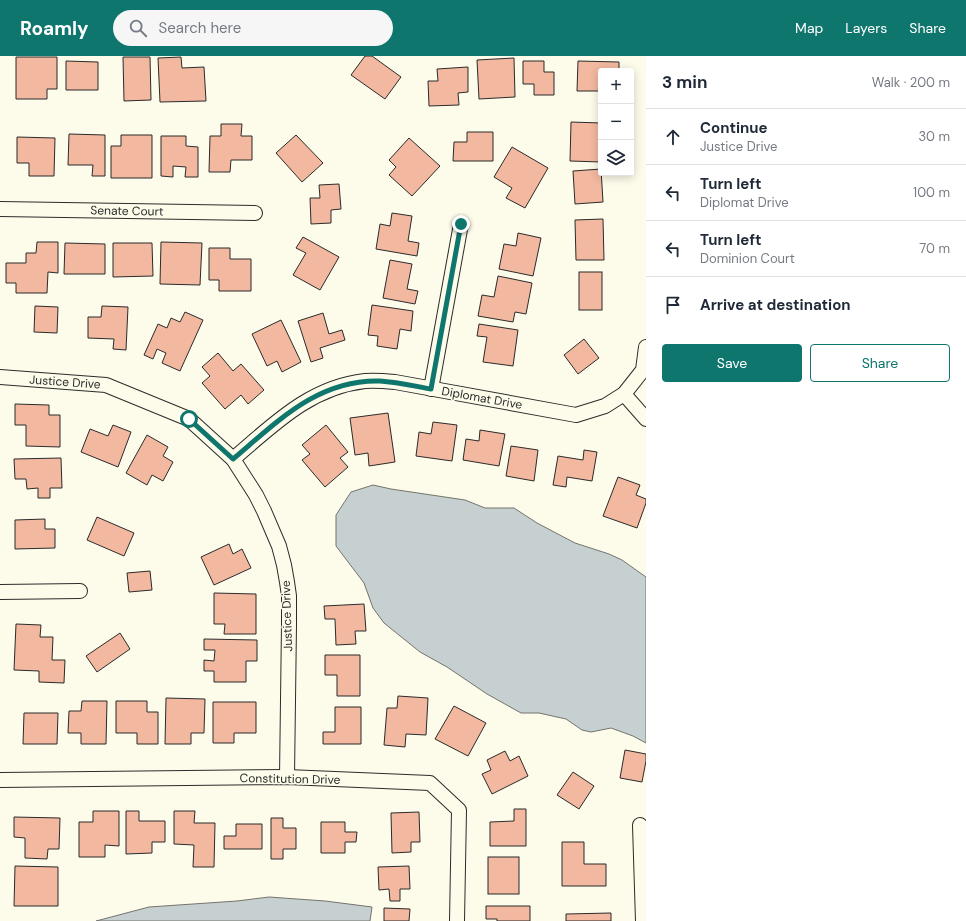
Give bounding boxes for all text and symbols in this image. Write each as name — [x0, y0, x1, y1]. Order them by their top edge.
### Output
search box — [113, 10, 393, 46]
text: Roamly — [20, 16, 89, 41]
icon: search — [127, 17, 149, 39]
text: Search here — [159, 18, 241, 38]
text: Map — [795, 19, 823, 37]
text: Layers — [845, 19, 887, 37]
text: Share — [909, 19, 946, 37]
map controls — [598, 68, 634, 176]
button: + — [598, 68, 634, 104]
text: 3 min — [662, 71, 707, 93]
text: Walk · 200 m — [872, 74, 950, 91]
button: − — [598, 104, 634, 140]
text: Continue — [700, 118, 768, 138]
icon: ahead — [662, 126, 684, 148]
text: 30 m — [918, 128, 950, 145]
text: Justice Drive — [700, 138, 777, 155]
button: layers — [598, 140, 634, 176]
text: Turn left — [700, 174, 761, 194]
icon: left — [662, 182, 684, 204]
text: 100 m — [913, 184, 950, 201]
text: Diplomat Drive — [700, 194, 789, 211]
street label: Senate Court — [90, 202, 164, 220]
route end — [452, 215, 470, 233]
text: Turn left — [700, 230, 761, 250]
icon: left — [662, 238, 684, 260]
text: 70 m — [919, 240, 950, 257]
text: Dominion Court — [700, 250, 795, 267]
icon: arrive — [662, 294, 684, 316]
text: Arrive at destination — [700, 295, 851, 315]
button: Save — [662, 344, 802, 382]
button: Share — [810, 344, 950, 382]
street label: Justice Drive — [29, 372, 101, 392]
street label: Diplomat Drive — [440, 383, 524, 413]
route start — [180, 410, 198, 428]
street label: Justice Drive — [278, 580, 296, 652]
street label: Constitution Drive — [240, 770, 341, 788]

